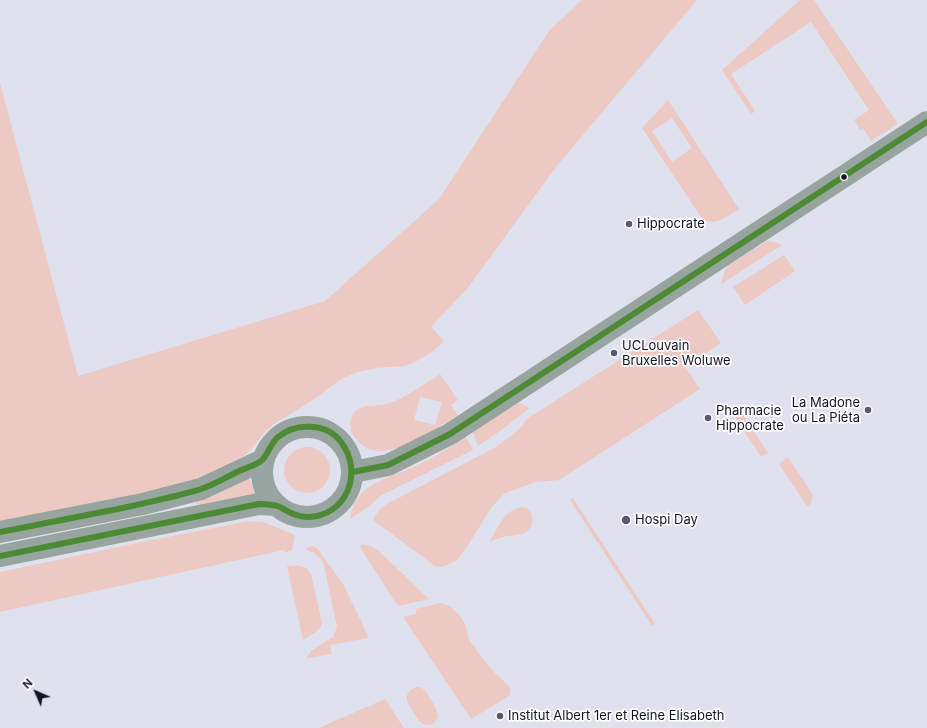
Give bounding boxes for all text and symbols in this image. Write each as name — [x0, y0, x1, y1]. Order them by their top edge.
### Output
unlabelled marker — [839, 172, 849, 182]
place label: Hippocrate — [637, 216, 705, 232]
marker: Hippocrate — [624, 219, 634, 229]
place label: UCLouvain Bruxelles Woluwe — [622, 338, 731, 369]
marker: UCLouvain Bruxelles Woluwe — [609, 348, 619, 358]
place label: La Madone ou La Piéta — [792, 395, 860, 426]
place label: Pharmacie Hippocrate — [716, 403, 784, 434]
marker: La Madone ou La Piéta — [863, 405, 873, 415]
marker: Pharmacie Hippocrate — [703, 413, 713, 423]
place label: Hospi Day — [635, 512, 698, 528]
marker: Hospi Day — [620, 514, 632, 526]
north arrow — [16, 672, 56, 712]
text: N — [20, 676, 35, 691]
place label: Institut Albert 1er et Reine Elisabeth — [508, 708, 724, 724]
marker: Institut Albert 1er et Reine Elisabeth — [495, 711, 505, 721]

